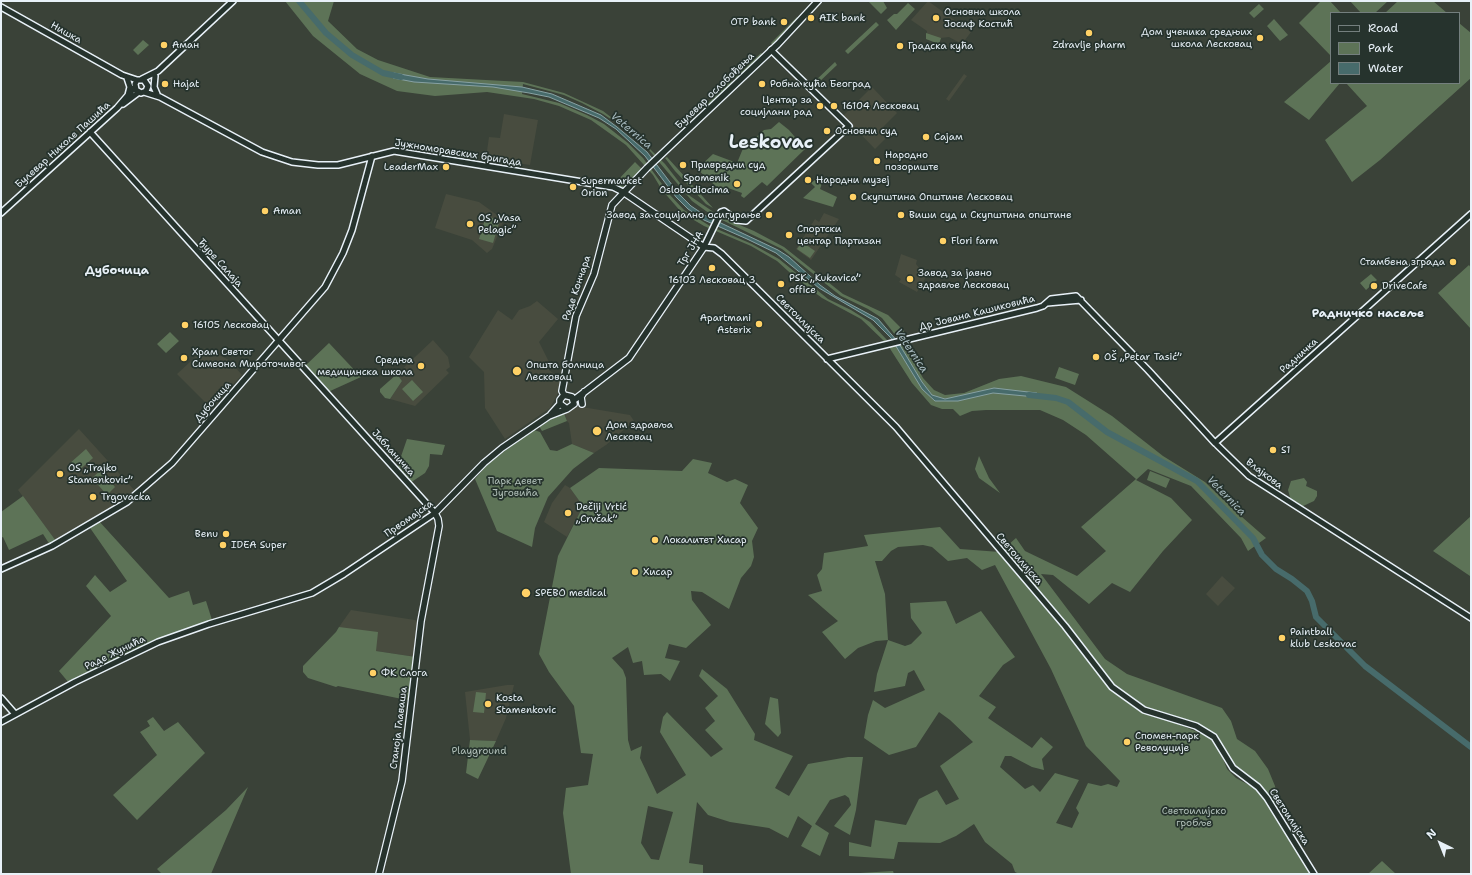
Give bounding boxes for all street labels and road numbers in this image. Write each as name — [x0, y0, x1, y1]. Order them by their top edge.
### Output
street label: Нишка — [48, 20, 84, 46]
street label: Булевар ослобођења — [673, 50, 757, 132]
street label: Булевар Николе Пашића — [13, 99, 113, 191]
street label: Јужноморавских бригада — [394, 137, 522, 169]
street label: Трг ЈНА — [676, 229, 706, 269]
street label: Ђуре Салаја — [195, 236, 245, 290]
street label: Раде Кончара — [560, 254, 594, 322]
street label: Светоилијска — [773, 292, 827, 346]
street label: Др Јована Кашиковића — [918, 293, 1036, 333]
street label: Радничка — [1278, 336, 1320, 376]
street label: Дубочица — [192, 379, 234, 425]
street label: Јабланичка — [369, 427, 417, 479]
street label: Влајкова — [1243, 456, 1285, 492]
street label: Првомајска — [382, 498, 436, 540]
street label: Светоилијска — [993, 531, 1045, 587]
street label: Раде Жунића — [83, 633, 147, 673]
street label: Станоја Главаша — [388, 686, 410, 770]
street label: Светоилијска — [1266, 787, 1312, 847]

